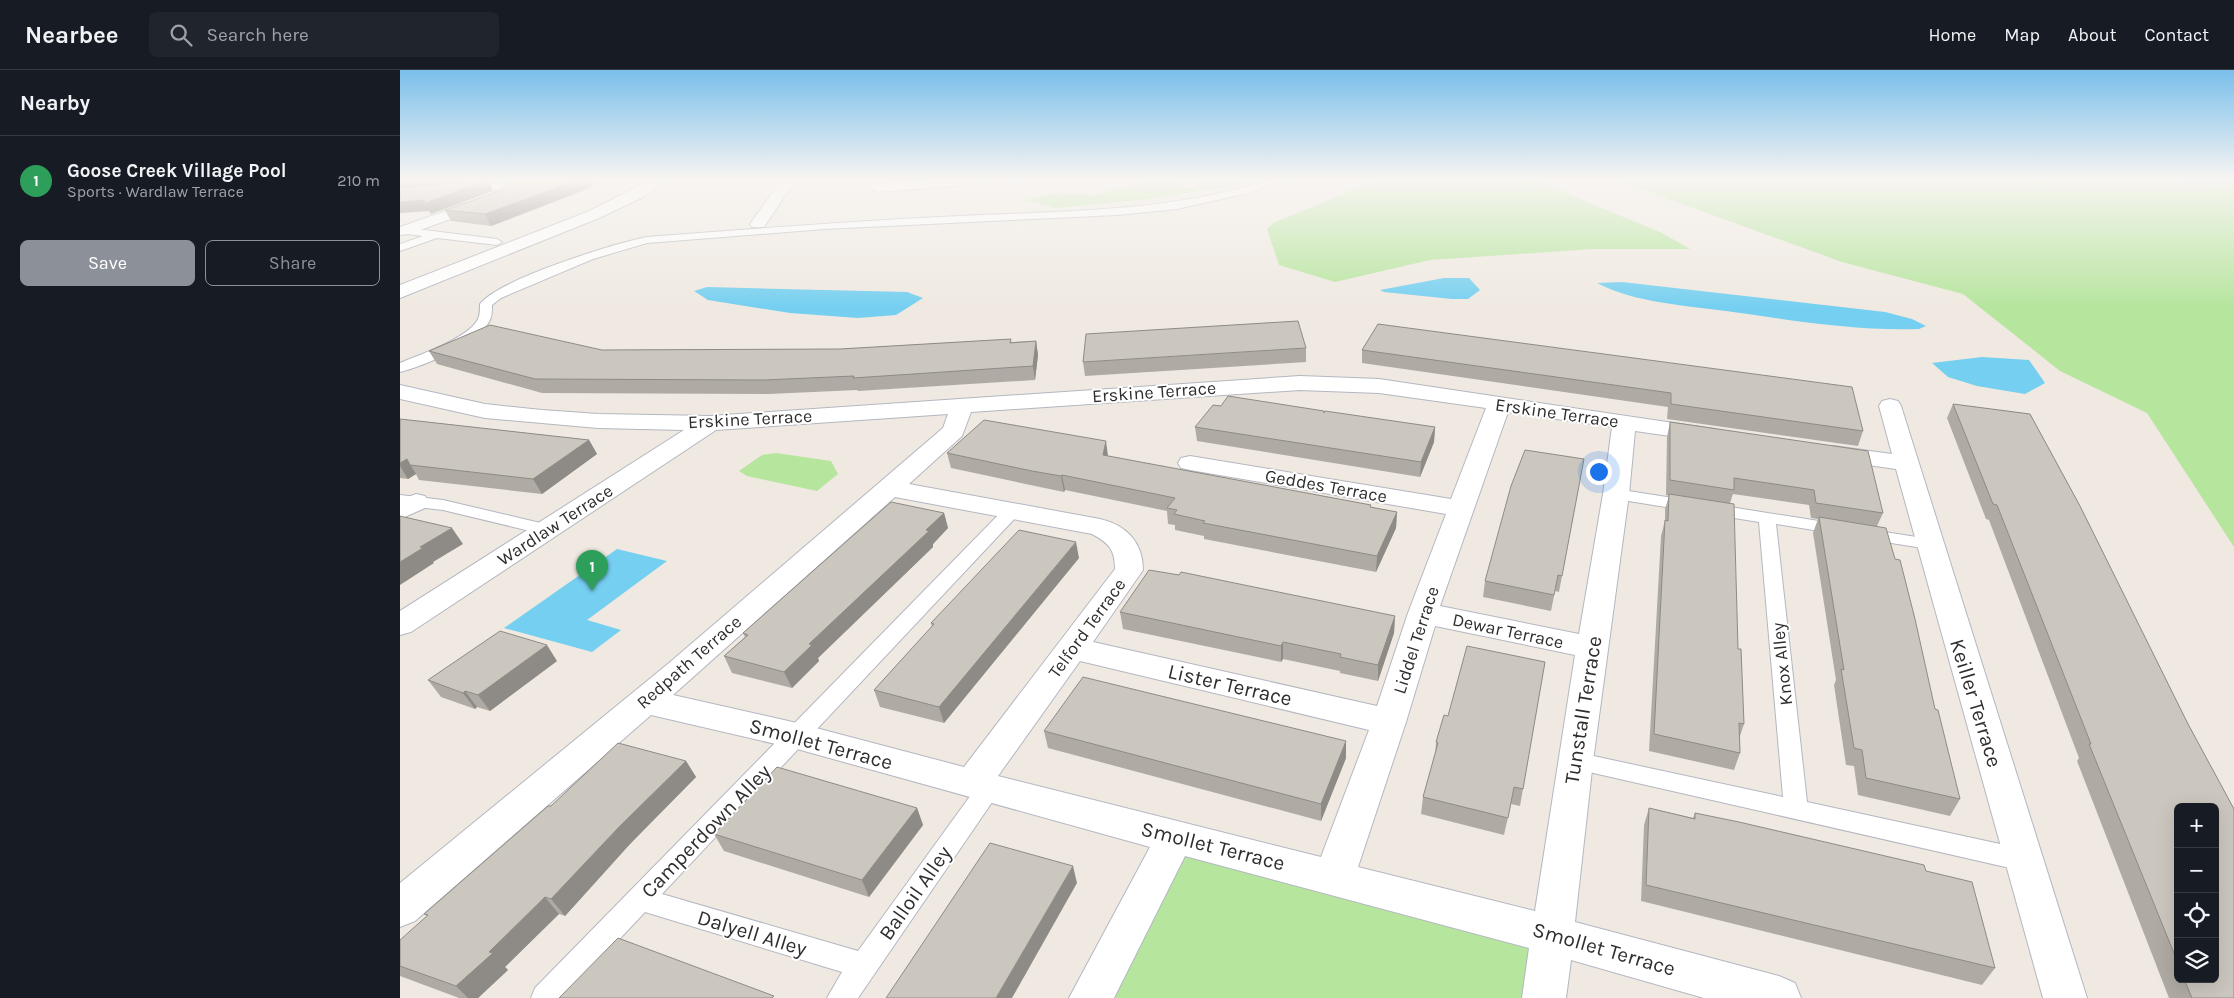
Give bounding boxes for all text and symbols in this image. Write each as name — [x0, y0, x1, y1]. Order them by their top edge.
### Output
search box — [149, 12, 499, 57]
text: Nearbee — [25, 21, 119, 49]
icon: search — [167, 21, 195, 49]
text: Search here — [207, 24, 309, 46]
text: Home — [1928, 24, 1976, 46]
text: Map — [2004, 24, 2040, 46]
text: About — [2068, 24, 2117, 46]
text: Contact — [2145, 24, 2209, 46]
text: Nearby — [20, 91, 90, 115]
text: Goose Creek Village Pool — [67, 160, 287, 182]
text: 1 — [33, 171, 39, 190]
text: 210 m — [337, 171, 380, 190]
text: Sports · Wardlaw Terrace — [67, 182, 244, 201]
button: Save — [20, 240, 195, 286]
button: Share — [205, 240, 380, 286]
street label: Erskine Terrace — [1091, 377, 1217, 407]
street label: Erskine Terrace — [1494, 393, 1620, 433]
street label: Erskine Terrace — [687, 405, 813, 433]
your location — [1586, 459, 1612, 485]
street label: Geddes Terrace — [1263, 464, 1389, 508]
street label: Wardlaw Terrace — [493, 479, 617, 571]
pin: 1 — [576, 550, 608, 591]
street label: Telford Terrace — [1043, 574, 1131, 682]
street label: Liddel Terrace — [1388, 583, 1444, 697]
street label: Dewar Terrace — [1450, 608, 1566, 654]
street label: Redpath Terrace — [632, 611, 746, 713]
street label: Knox Alley — [1767, 621, 1797, 707]
street label: Tunstall Terrace — [1559, 634, 1607, 786]
street label: Keiller Terrace — [1945, 636, 2007, 770]
street label: Lister Terrace — [1166, 659, 1294, 711]
street label: Smollet Terrace — [747, 713, 895, 775]
street label: Camperdown Alley — [636, 759, 776, 903]
map controls — [2174, 803, 2219, 983]
button: + — [2174, 803, 2219, 848]
street label: Smollet Terrace — [1139, 817, 1287, 875]
street label: Balloil Alley — [874, 841, 956, 945]
button: − — [2174, 848, 2219, 893]
button: locate — [2174, 893, 2219, 938]
street label: Dalyell Alley — [694, 905, 810, 961]
street label: Smollet Terrace — [1530, 917, 1678, 981]
button: layers — [2174, 938, 2219, 983]

